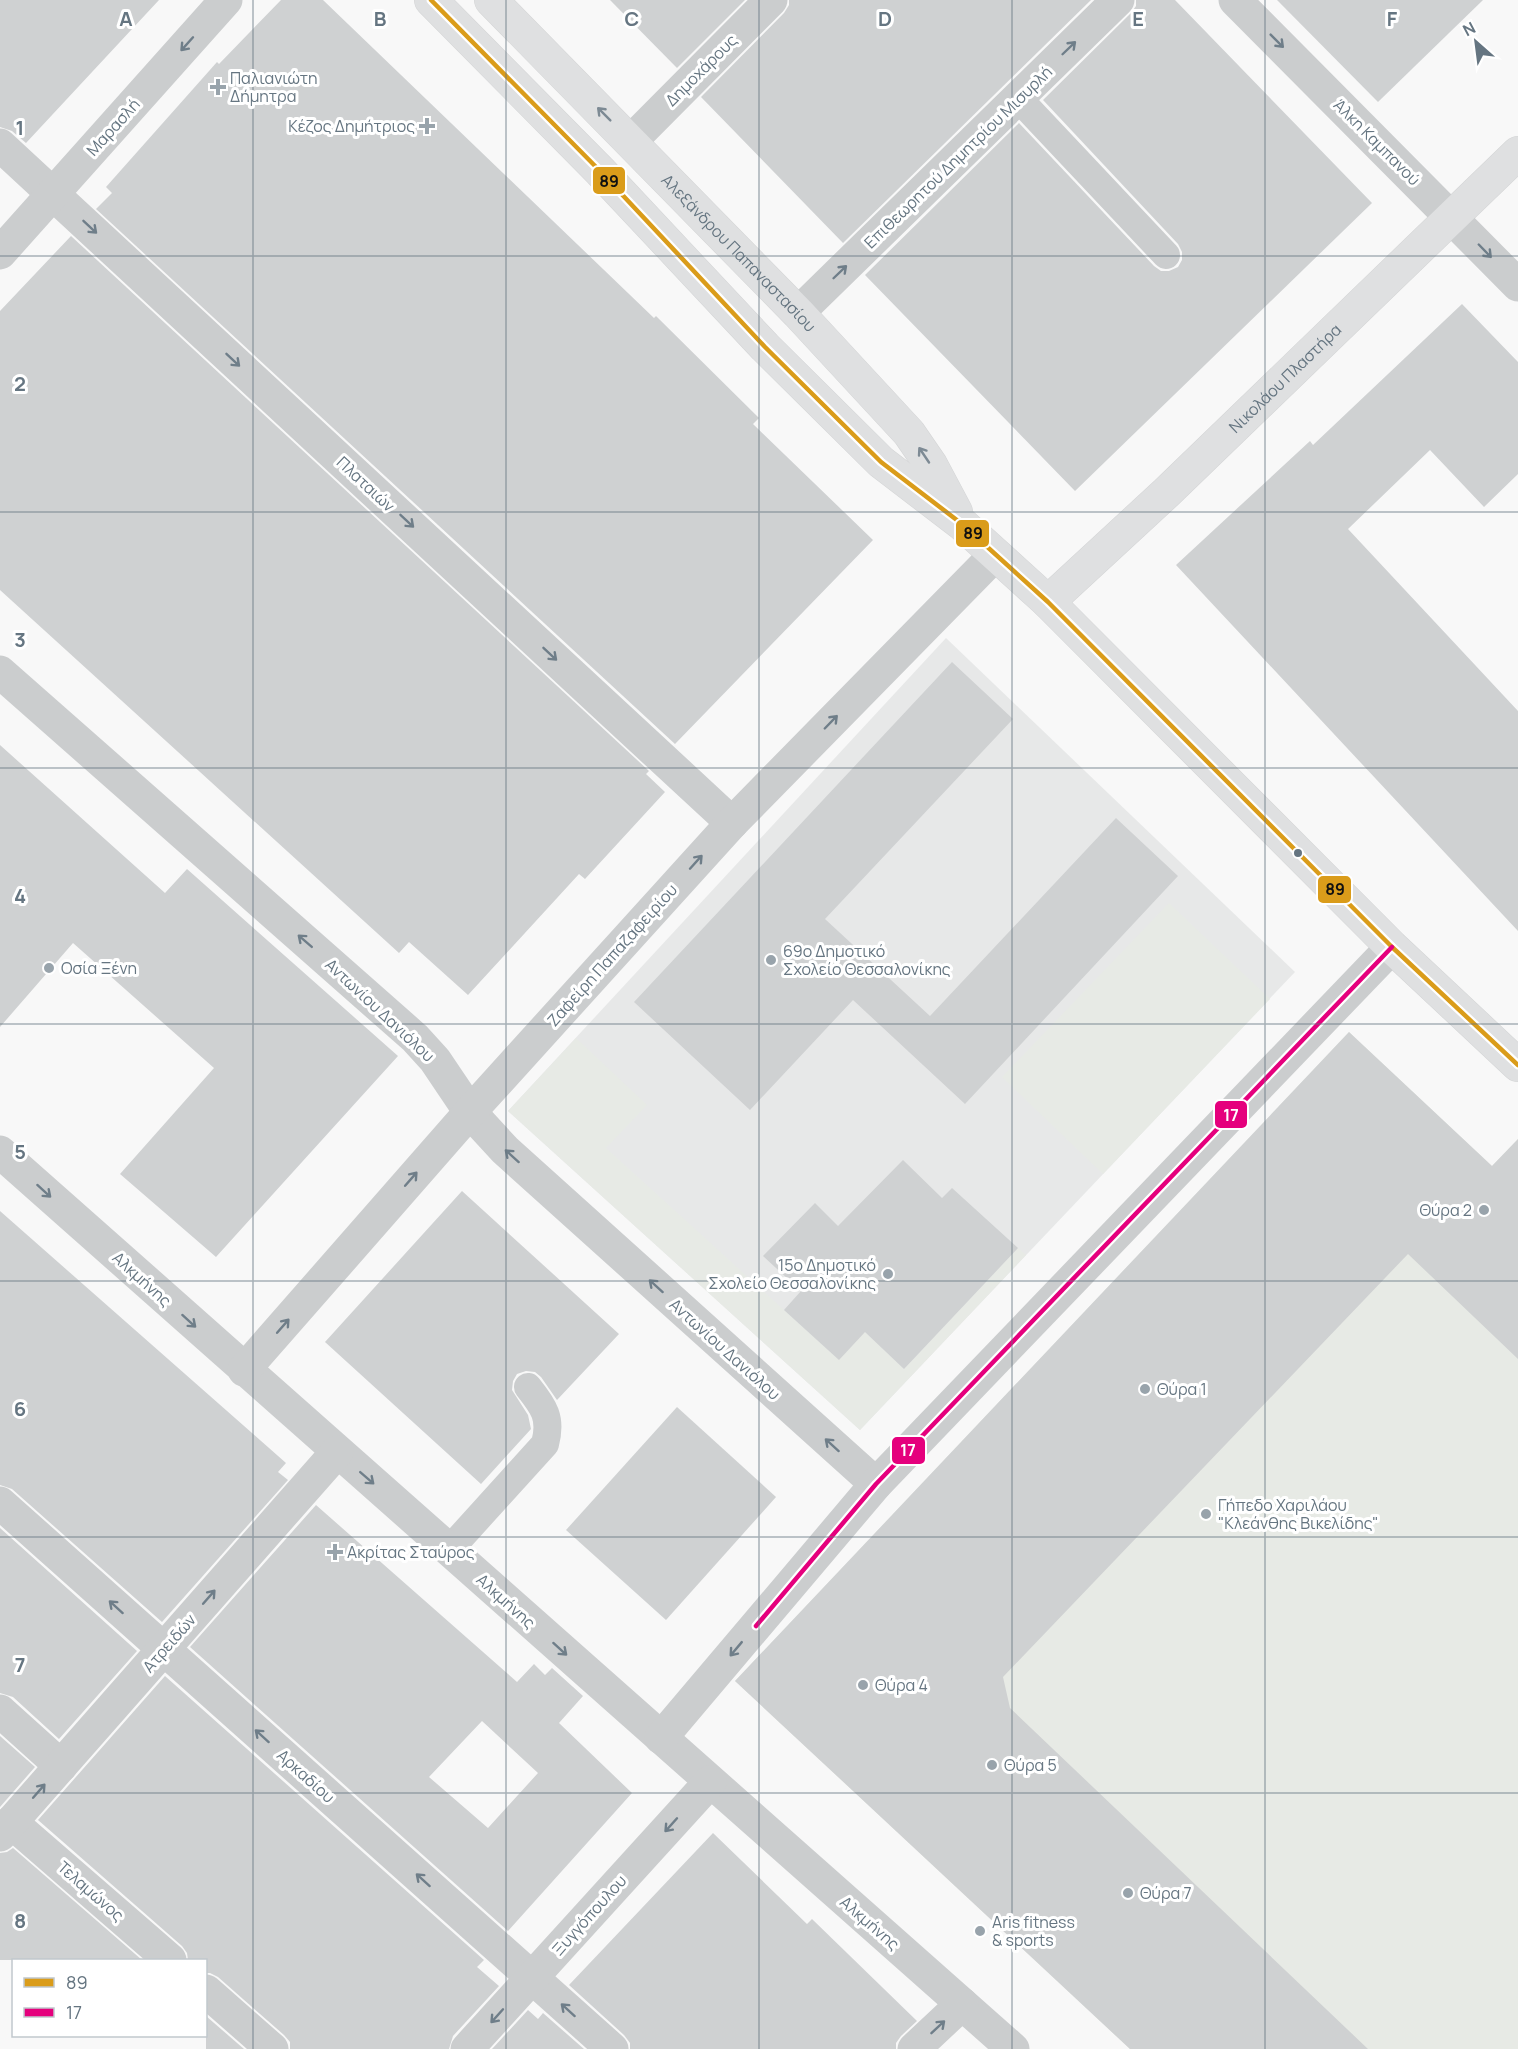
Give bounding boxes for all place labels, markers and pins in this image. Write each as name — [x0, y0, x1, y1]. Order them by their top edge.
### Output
place label: Παλιανιώτη Δήμητρα — [230, 67, 318, 107]
marker: Παλιανιώτη Δήμητρα — [211, 80, 225, 94]
place label: Κέζος Δημήτριος — [288, 115, 415, 137]
marker: Κέζος Δημήτριος — [420, 119, 434, 133]
unlabelled marker — [1292, 847, 1304, 859]
place label: 69ο Δημοτικό Σχολείο Θεσσαλονίκης — [783, 940, 951, 980]
marker: 69ο Δημοτικό Σχολείο Θεσσαλονίκης — [764, 953, 778, 967]
place label: Οσία Ξένη — [61, 957, 137, 979]
marker: Οσία Ξένη — [42, 961, 56, 975]
place label: Θύρα 2 — [1419, 1199, 1472, 1221]
marker: Θύρα 2 — [1477, 1203, 1491, 1217]
place label: 15ο Δημοτικό Σχολείο Θεσσαλονίκης — [708, 1254, 876, 1294]
marker: 15ο Δημοτικό Σχολείο Θεσσαλονίκης — [881, 1267, 895, 1281]
place label: Θύρα 1 — [1157, 1378, 1207, 1400]
marker: Θύρα 1 — [1138, 1382, 1152, 1396]
place label: Γήπεδο Χαριλάου "Κλεάνθης Βικελίδης" — [1218, 1494, 1379, 1534]
marker: Γήπεδο Χαριλάου "Κλεάνθης Βικελίδης" — [1199, 1507, 1213, 1521]
place label: Ακρίτας Σταύρος — [347, 1541, 475, 1563]
marker: Ακρίτας Σταύρος — [328, 1545, 342, 1559]
place label: Θύρα 4 — [875, 1674, 928, 1696]
marker: Θύρα 4 — [856, 1678, 870, 1692]
place label: Θύρα 5 — [1004, 1754, 1057, 1776]
marker: Θύρα 5 — [985, 1758, 999, 1772]
place label: Θύρα 7 — [1140, 1882, 1191, 1904]
marker: Θύρα 7 — [1121, 1886, 1135, 1900]
place label: Aris fitness & sports — [992, 1911, 1075, 1951]
marker: Aris fitness & sports — [973, 1924, 987, 1938]

